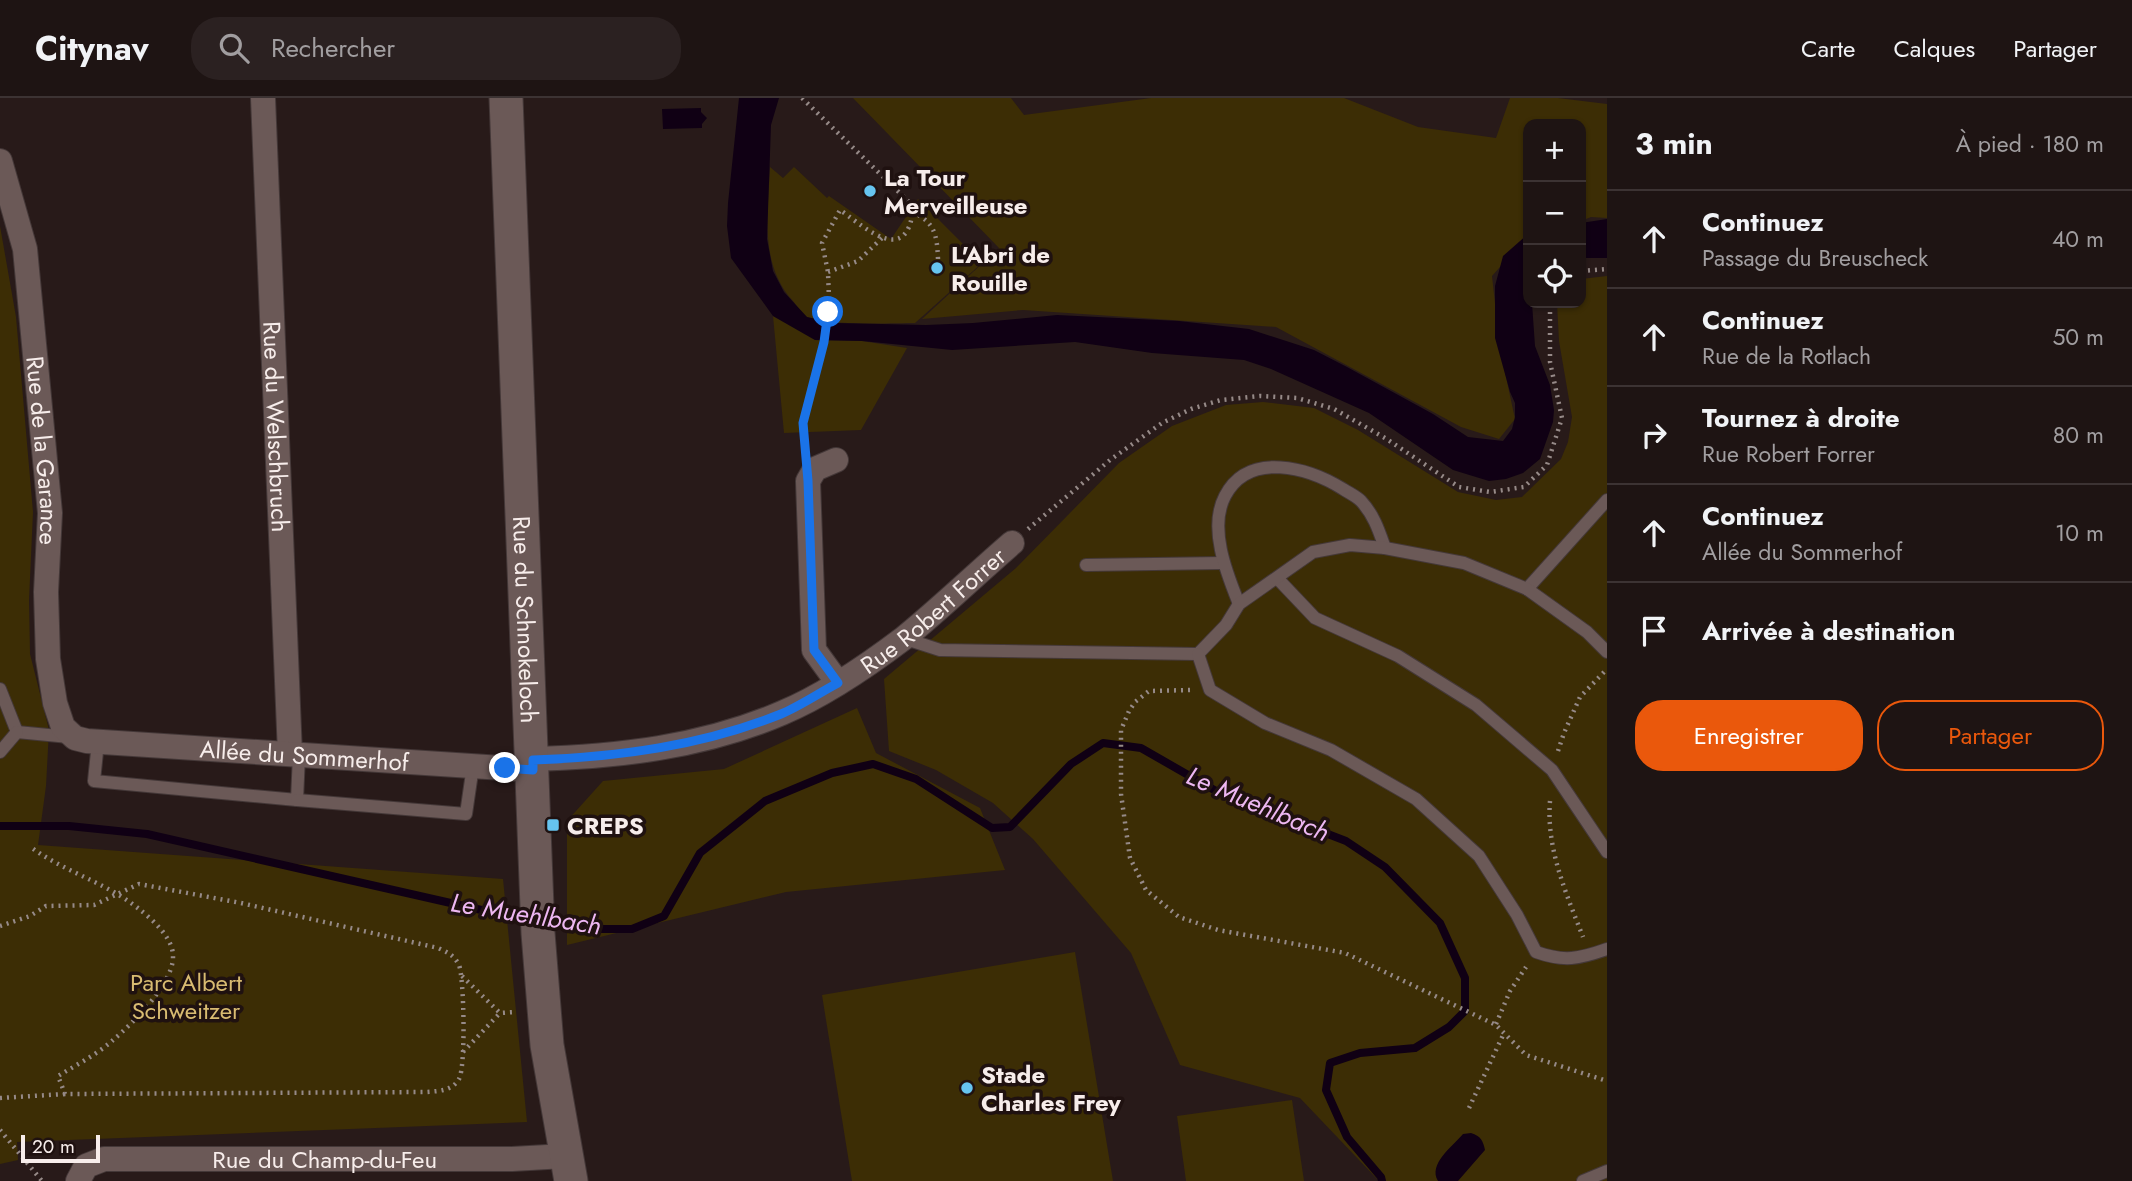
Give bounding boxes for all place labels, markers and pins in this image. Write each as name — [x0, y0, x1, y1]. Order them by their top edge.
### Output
place label: La Tour Merveilleuse — [884, 160, 1028, 223]
marker: La Tour Merveilleuse — [862, 183, 878, 199]
place label: L'Abri de Rouille — [951, 237, 1050, 300]
marker: L'Abri de Rouille — [929, 260, 945, 276]
place label: CREPS — [567, 808, 644, 843]
marker: CREPS — [545, 817, 561, 833]
place label: Stade Charles Frey — [981, 1057, 1121, 1120]
marker: Stade Charles Frey — [959, 1080, 975, 1096]

